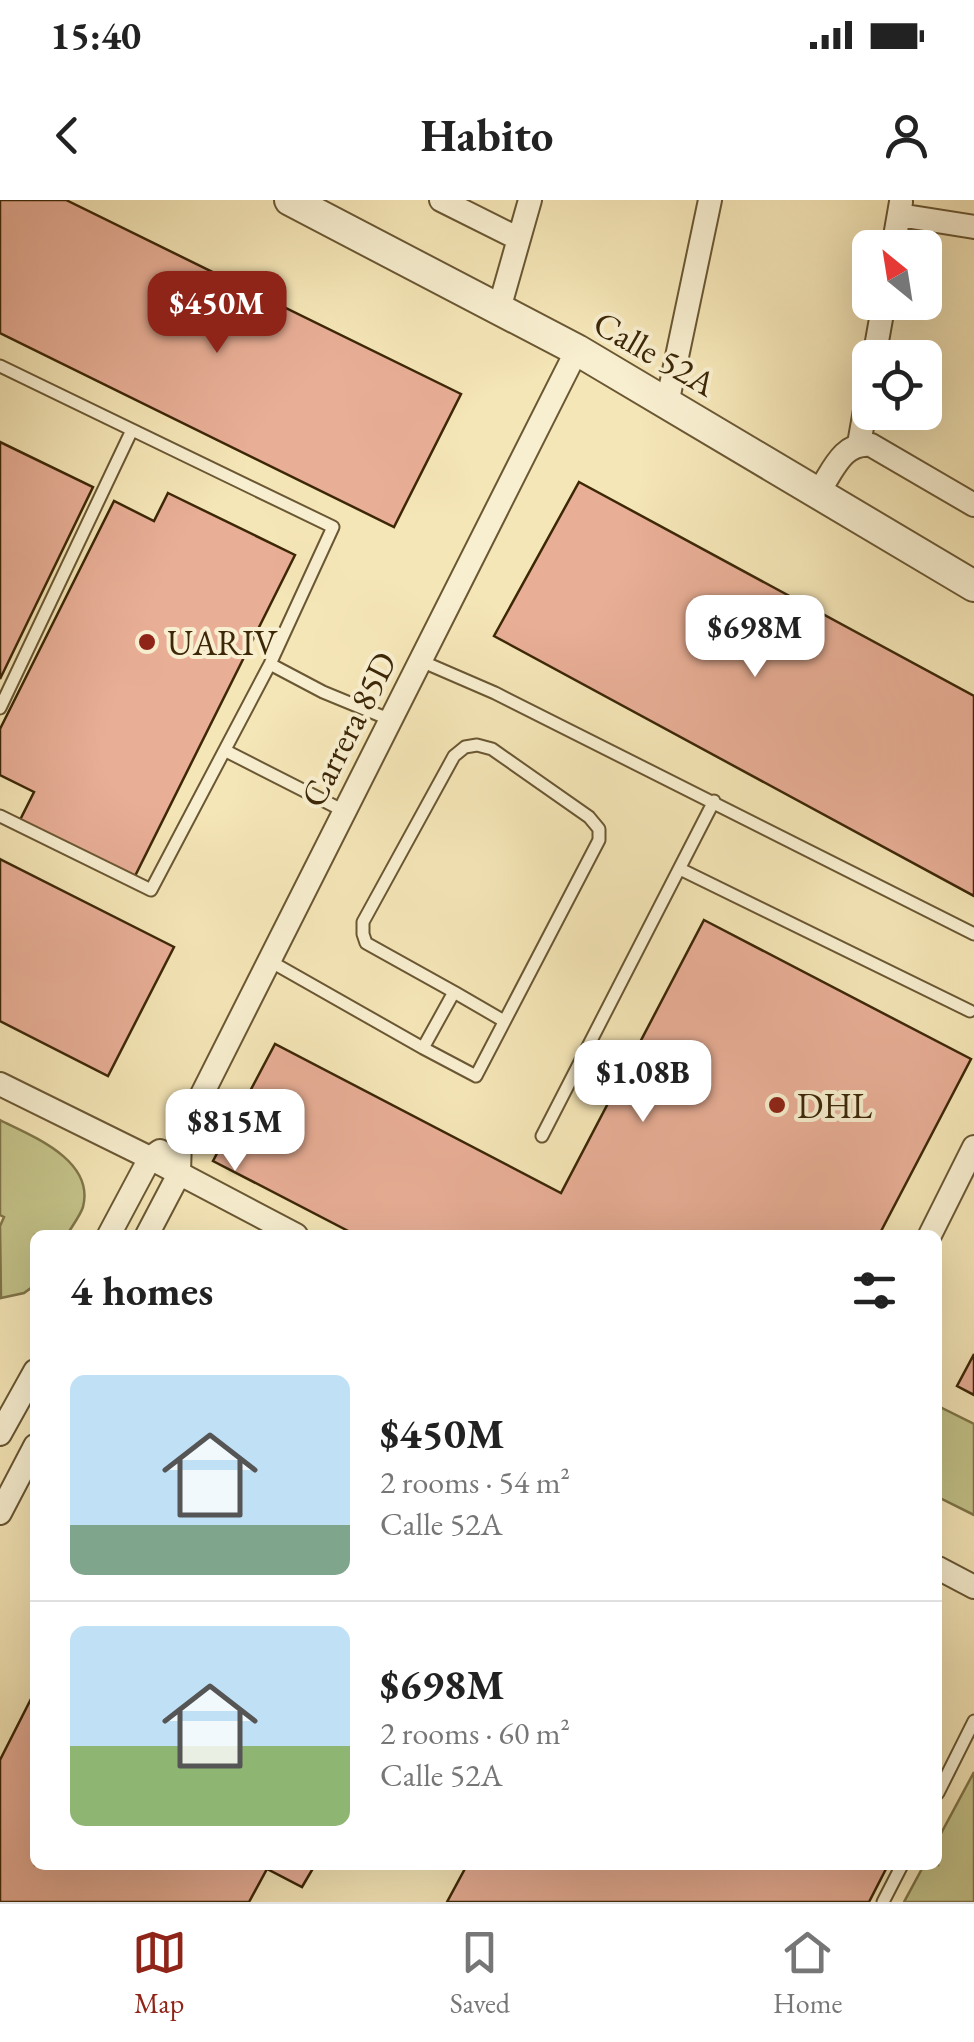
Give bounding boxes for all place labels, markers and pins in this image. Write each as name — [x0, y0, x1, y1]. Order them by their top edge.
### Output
pin: $450M — [147, 271, 287, 356]
pin: $698M — [685, 595, 825, 680]
place label: UARIV — [167, 620, 278, 665]
marker: UARIV — [136, 631, 158, 653]
pin: $1.08B — [562, 1040, 724, 1125]
place label: DHL — [797, 1083, 873, 1128]
pin: $815M — [165, 1089, 305, 1174]
marker: DHL — [766, 1094, 788, 1116]

